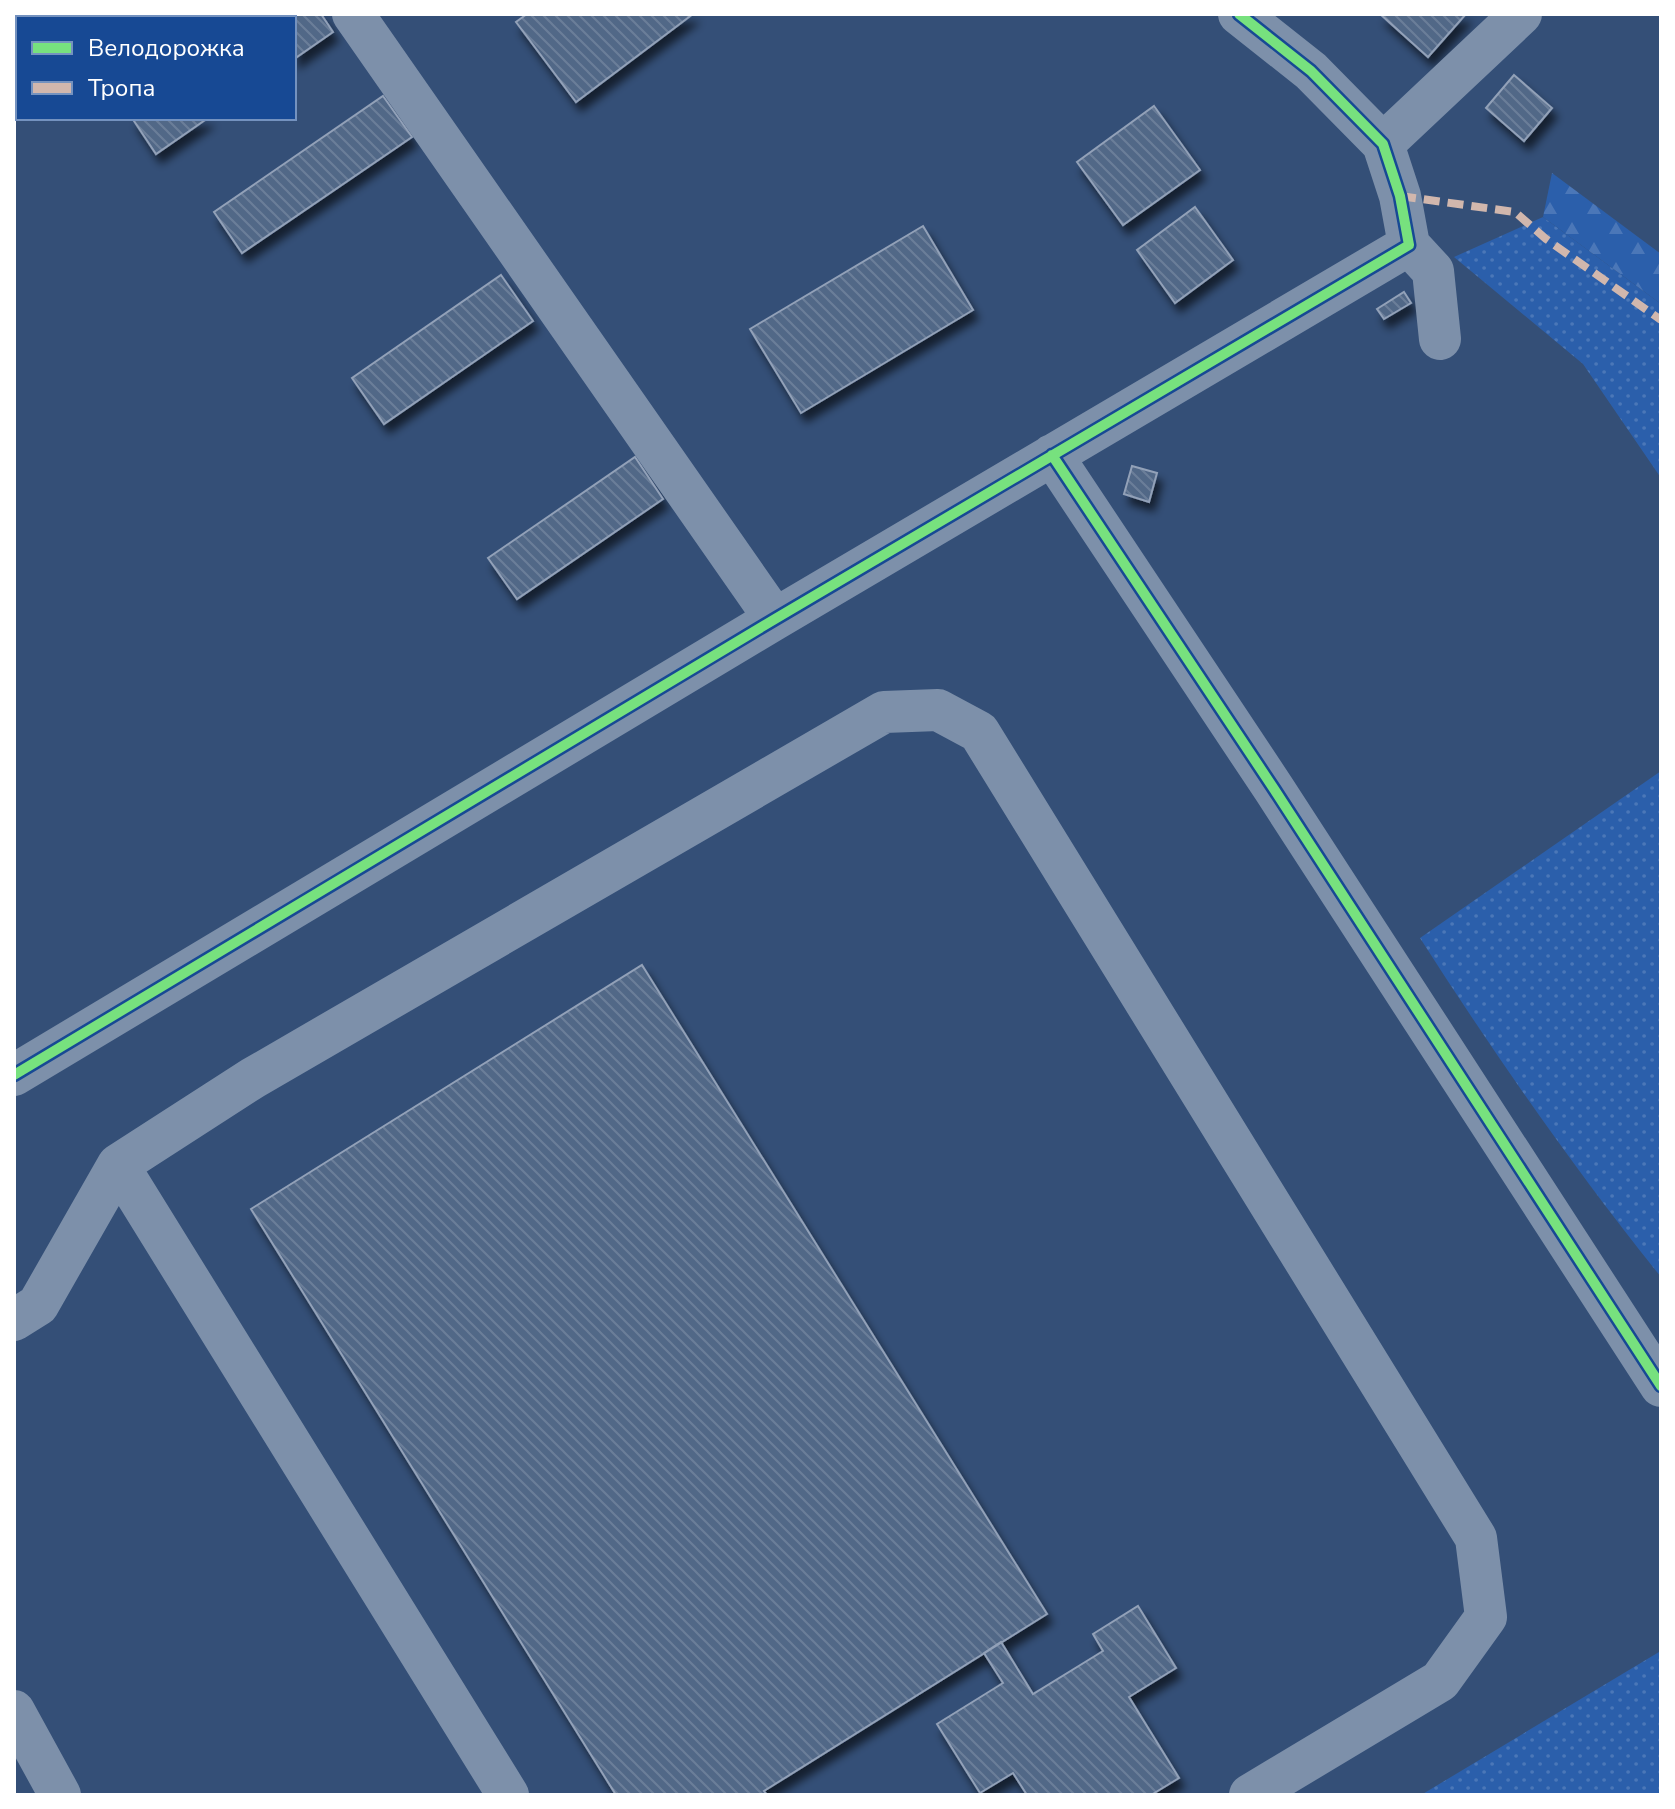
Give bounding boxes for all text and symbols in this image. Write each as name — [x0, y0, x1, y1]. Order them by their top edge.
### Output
legend — [16, 16, 296, 120]
text: Велодорожка — [88, 32, 245, 64]
text: Тропа — [88, 72, 155, 104]

